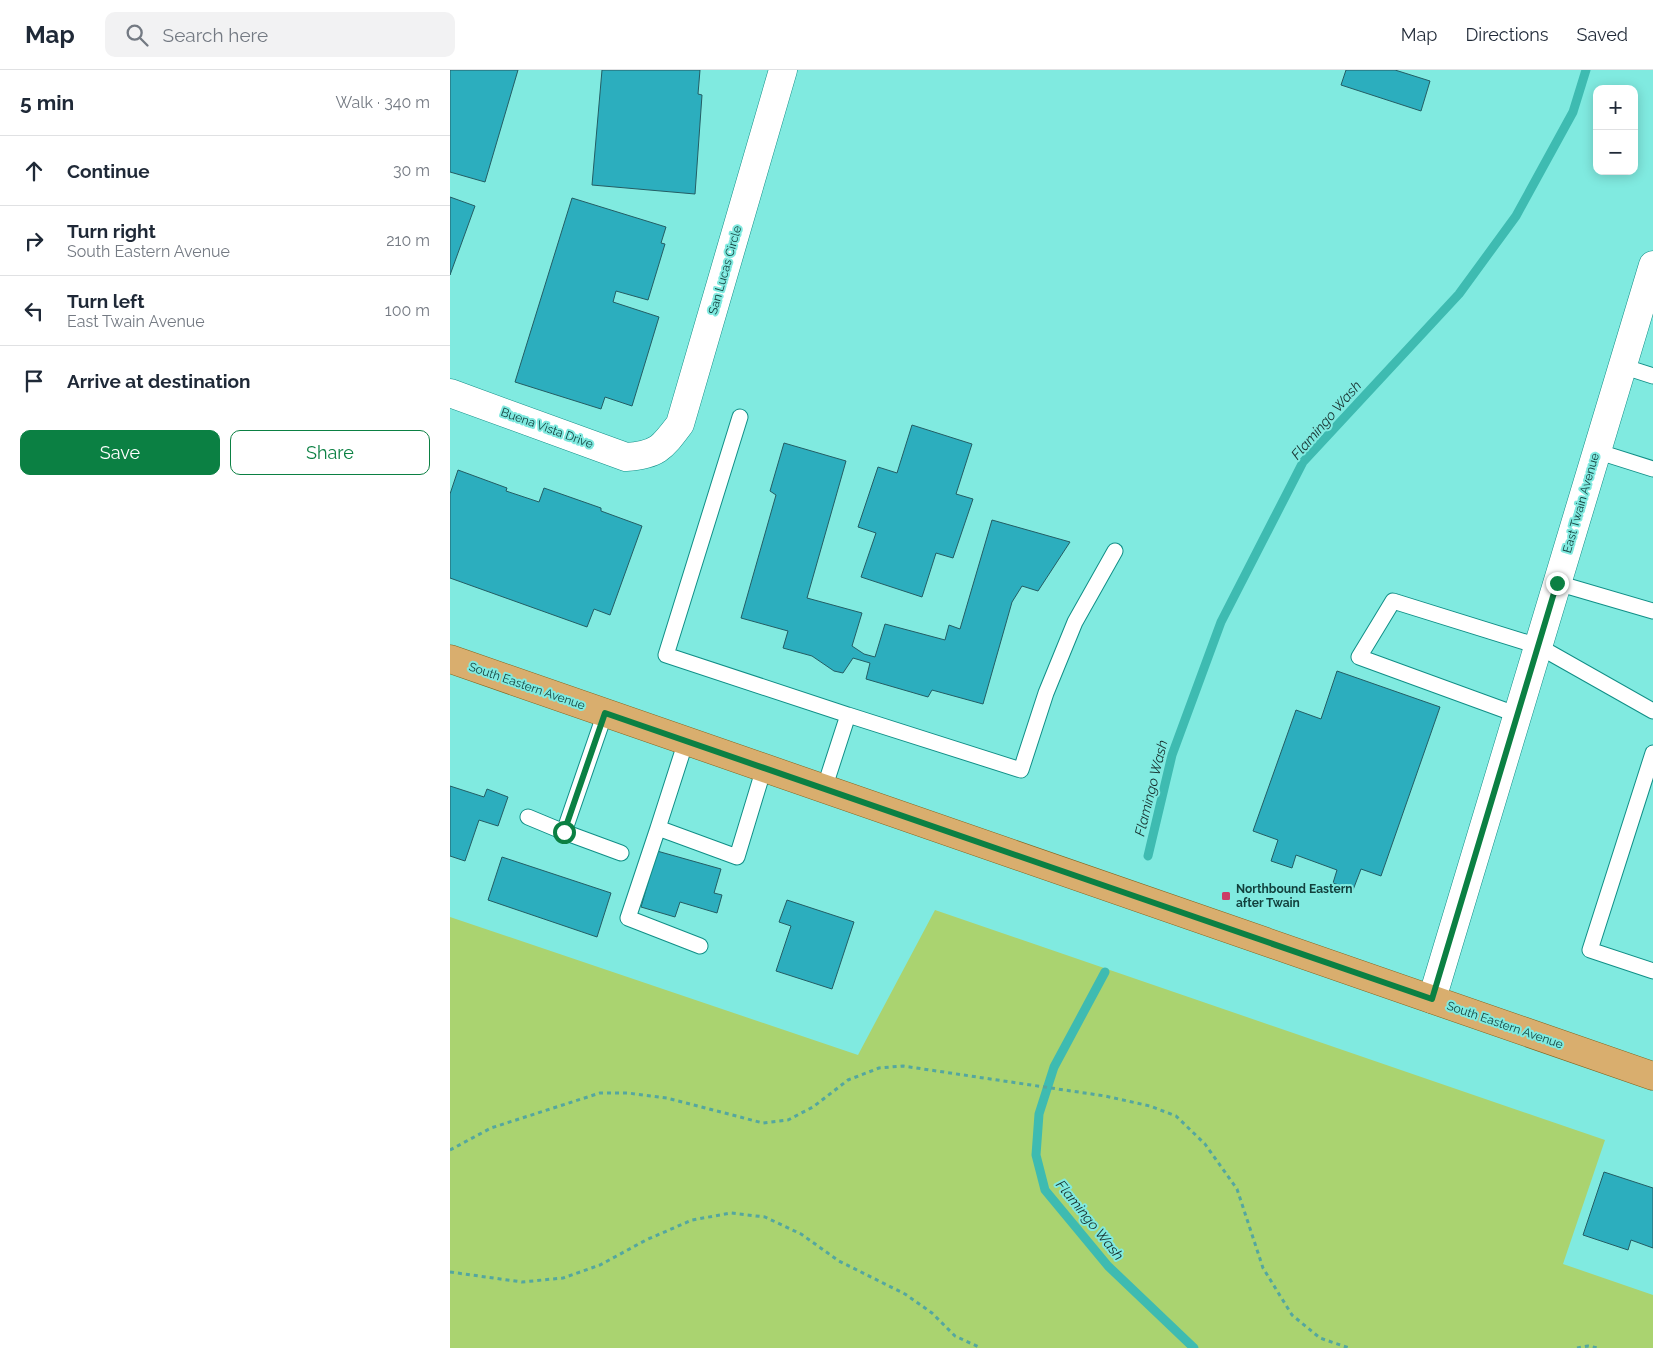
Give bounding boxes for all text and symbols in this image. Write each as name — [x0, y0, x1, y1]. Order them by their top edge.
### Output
search box — [105, 12, 455, 57]
text: Map — [25, 20, 75, 49]
icon: search — [123, 21, 151, 49]
text: Search here — [163, 24, 268, 46]
text: Map — [1401, 24, 1437, 45]
text: Directions — [1465, 24, 1549, 45]
text: Saved — [1577, 24, 1628, 45]
map controls — [1593, 85, 1638, 175]
button: + — [1593, 85, 1638, 130]
text: 5 min — [20, 90, 74, 115]
text: Walk · 340 m — [336, 93, 430, 112]
button: − — [1593, 130, 1638, 175]
icon: ahead — [20, 157, 48, 185]
text: Continue — [67, 160, 150, 182]
text: 30 m — [393, 161, 430, 180]
text: Turn right — [67, 220, 156, 242]
street label: San Lucas Circle — [706, 224, 744, 316]
icon: right — [20, 227, 48, 255]
text: 210 m — [386, 231, 430, 250]
text: South Eastern Avenue — [67, 242, 230, 261]
text: Turn left — [67, 290, 144, 312]
icon: left — [20, 297, 48, 325]
text: 100 m — [385, 301, 430, 320]
text: East Twain Avenue — [67, 312, 205, 331]
icon: arrive — [20, 367, 48, 395]
text: Arrive at destination — [67, 370, 251, 392]
water label: Flamingo Wash — [1288, 378, 1364, 462]
street label: Buena Vista Drive — [499, 405, 595, 451]
button: Save — [20, 430, 220, 475]
button: Share — [230, 430, 430, 475]
street label: East Twain Avenue — [1560, 451, 1602, 555]
route end — [1546, 572, 1569, 595]
street label: South Eastern Avenue — [467, 659, 587, 713]
water label: Flamingo Wash — [1131, 738, 1171, 838]
route start — [553, 821, 576, 844]
place label: Northbound Eastern after Twain — [1236, 882, 1353, 910]
marker: Northbound Eastern after Twain — [1220, 890, 1232, 902]
street label: South Eastern Avenue — [1445, 998, 1565, 1052]
water label: Flamingo Wash — [1053, 1177, 1127, 1263]

